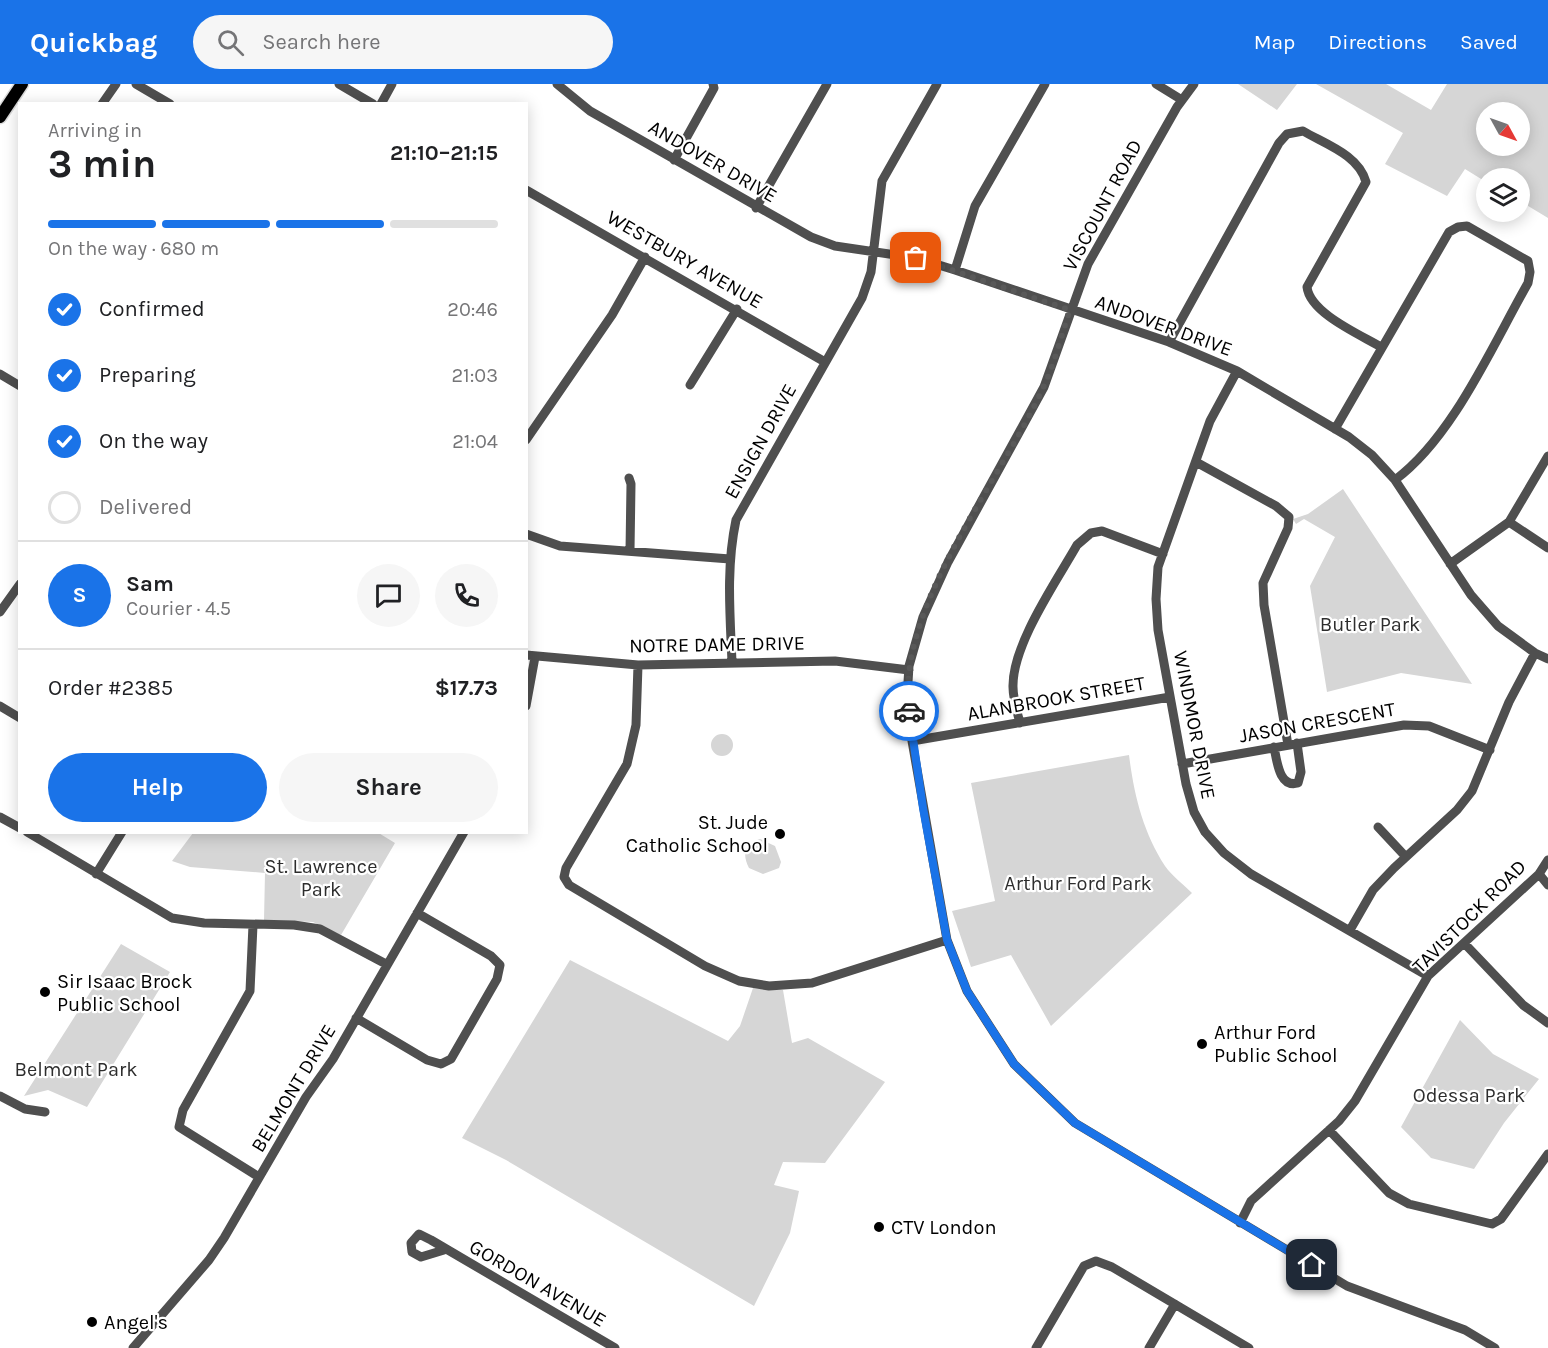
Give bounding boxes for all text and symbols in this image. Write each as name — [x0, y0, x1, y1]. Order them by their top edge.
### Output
search box — [193, 15, 613, 69]
text: Quickbag — [30, 26, 157, 59]
icon: search — [214, 26, 247, 59]
text: Search here — [262, 29, 381, 55]
text: Map — [1254, 30, 1295, 54]
text: Directions — [1328, 30, 1427, 54]
text: Saved — [1460, 30, 1518, 54]
north arrow — [1476, 102, 1530, 156]
map controls — [1476, 102, 1530, 222]
street label: ANDOVER DRIVE — [645, 115, 781, 207]
text: Arriving in — [48, 119, 142, 142]
street label: VISCOUNT ROAD — [1058, 136, 1147, 275]
text: 21:10–21:15 — [390, 140, 498, 166]
text: 3 min — [48, 141, 156, 187]
button: layers — [1476, 168, 1530, 222]
street label: WESTBURY AVENUE — [603, 205, 767, 313]
pin — [890, 232, 941, 283]
text: On the way · 680 m — [48, 237, 219, 260]
icon: bag — [899, 241, 932, 274]
street label: ANDOVER DRIVE — [1092, 290, 1235, 361]
icon: check — [48, 293, 81, 326]
text: Confirmed — [99, 296, 205, 322]
text: 20:46 — [447, 298, 498, 321]
icon: check — [48, 359, 81, 392]
text: Preparing — [99, 362, 196, 388]
text: 21:03 — [452, 364, 498, 387]
street label: ENSIGN DRIVE — [719, 380, 801, 503]
icon: check — [48, 425, 81, 458]
text: On the way — [99, 428, 208, 454]
text: 21:04 — [452, 430, 498, 453]
text: Delivered — [99, 494, 192, 520]
button: chat — [357, 564, 420, 627]
button: phone — [435, 564, 498, 627]
text: Sam — [126, 571, 174, 597]
text: S — [72, 582, 87, 608]
text: Courier · 4.5 — [126, 597, 231, 620]
park label: Butler Park — [1320, 613, 1420, 636]
street label: NOTRE DAME DRIVE — [629, 631, 805, 658]
street label: WINDMOR DRIVE — [1169, 649, 1220, 801]
street label: ALANBROOK STREET — [965, 672, 1147, 725]
text: Order #2385 — [48, 675, 173, 701]
text: $17.73 — [435, 675, 498, 701]
courier — [879, 681, 939, 741]
icon: car — [893, 695, 926, 728]
street label: JASON CRESCENT — [1237, 697, 1397, 748]
button: Help — [48, 753, 267, 822]
button: Share — [279, 753, 498, 822]
place label: St. Jude Catholic School — [626, 811, 768, 857]
marker: St. Jude Catholic School — [773, 827, 787, 841]
park label: St. Lawrence Park — [265, 855, 377, 901]
street label: TAVISTOCK ROAD — [1408, 855, 1531, 978]
park label: Arthur Ford Park — [1004, 872, 1152, 895]
place label: Sir Isaac Brock Public School — [57, 970, 192, 1016]
marker: Sir Isaac Brock Public School — [38, 985, 52, 999]
street label: BELMONT DRIVE — [246, 1020, 341, 1156]
place label: Arthur Ford Public School — [1214, 1021, 1338, 1067]
marker: Arthur Ford Public School — [1195, 1037, 1209, 1051]
park label: Belmont Park — [15, 1058, 137, 1081]
park label: Odessa Park — [1413, 1084, 1525, 1107]
place label: CTV London — [891, 1216, 996, 1239]
marker: CTV London — [872, 1220, 886, 1234]
street label: GORDON AVENUE — [465, 1235, 610, 1332]
pin — [1286, 1239, 1337, 1290]
icon: home — [1295, 1248, 1328, 1281]
place label: Angel's — [104, 1311, 168, 1334]
marker: Angel's — [85, 1315, 99, 1329]

